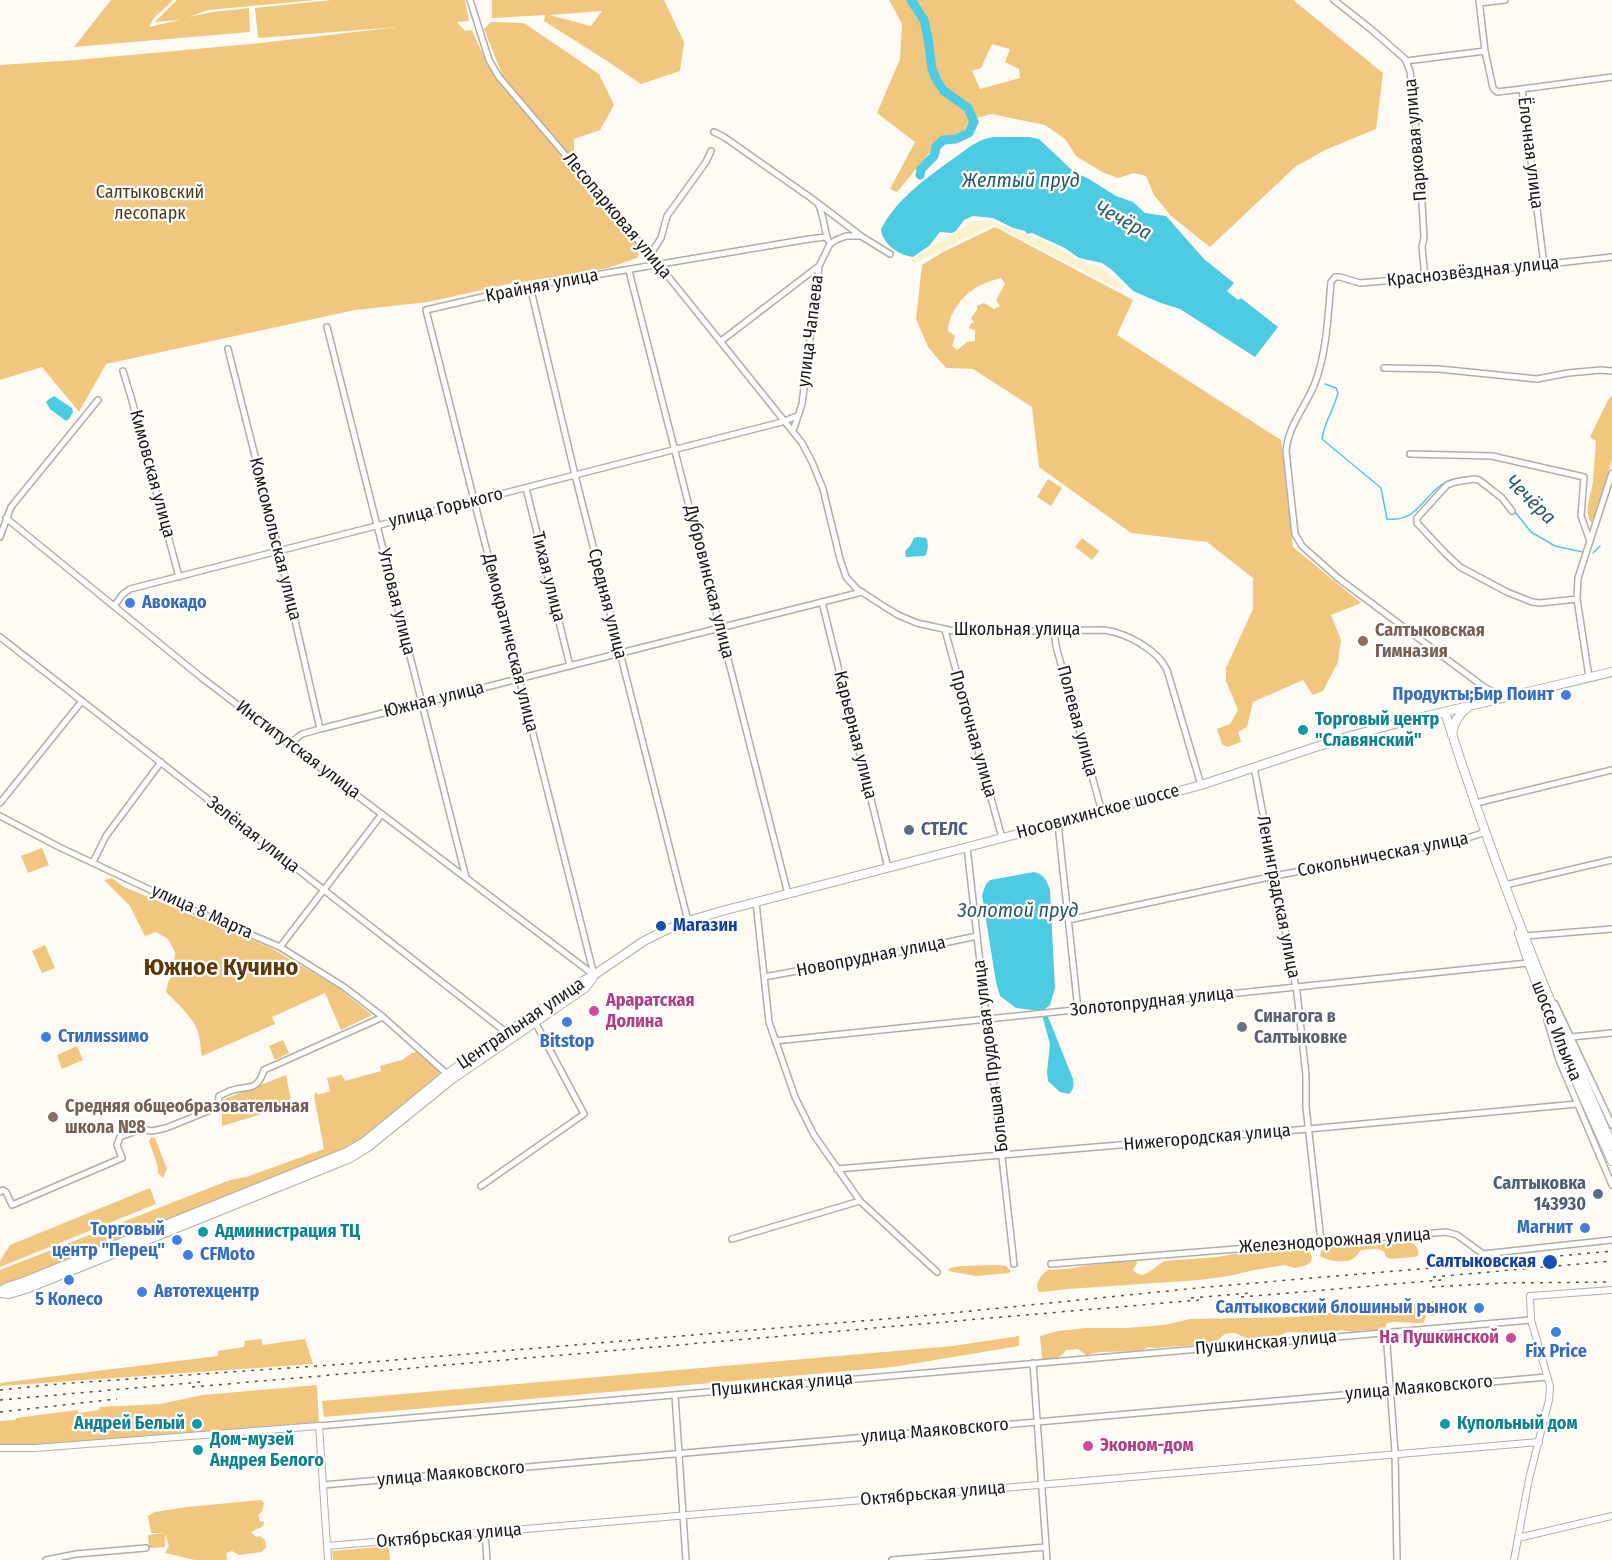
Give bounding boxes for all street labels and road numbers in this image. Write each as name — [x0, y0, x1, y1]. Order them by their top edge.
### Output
street label: Парковая улица — [1400, 78, 1432, 202]
street label: Ёлочная улица — [1512, 96, 1548, 210]
street label: Лесопарковая улица — [558, 149, 676, 283]
street label: Краснозвёздная улица — [1386, 252, 1560, 292]
street label: Крайняя улица — [484, 264, 600, 308]
street label: улица Чапаева — [793, 274, 829, 388]
street label: Кимовская улица — [125, 408, 179, 540]
street label: Комсомольская улица — [244, 455, 306, 623]
street label: улица Горького — [387, 483, 505, 533]
street label: Дубровинская улица — [679, 503, 739, 661]
street label: Тихая улица — [526, 530, 570, 624]
street label: Средняя улица — [583, 546, 631, 662]
street label: Угловая улица — [372, 547, 420, 657]
street label: Демократическая улица — [477, 551, 543, 735]
street label: Школьная улица — [954, 619, 1080, 641]
street label: Полевая улица — [1052, 663, 1102, 779]
street label: Проточная улица — [945, 668, 1001, 800]
street label: Карьерная улица — [829, 669, 881, 801]
street label: Южная улица — [382, 677, 486, 723]
street label: Институтская улица — [231, 696, 365, 804]
street label: Носовихинское шоссе — [1014, 780, 1182, 844]
street label: Зелёная улица — [202, 792, 304, 878]
street label: Ленинградская улица — [1252, 814, 1304, 980]
street label: Сокольническая улица — [1296, 828, 1470, 882]
street label: улица 8 Марта — [148, 880, 256, 944]
street label: Новопрудная улица — [795, 932, 947, 982]
street label: Большая Прудовая улица — [968, 959, 1014, 1153]
street label: Центральная улица — [453, 973, 589, 1075]
street label: шоссе Ильича — [1526, 978, 1586, 1084]
street label: Золотопрудная улица — [1069, 983, 1235, 1021]
street label: Нижегородская улица — [1123, 1120, 1291, 1156]
street label: Железнодорожная улица — [1239, 1224, 1431, 1258]
street label: Пушкинская улица — [1194, 1326, 1338, 1360]
street label: Пушкинская улица — [710, 1368, 854, 1402]
street label: улица Маяковского — [1344, 1371, 1494, 1405]
street label: улица Маяковского — [860, 1414, 1010, 1448]
street label: улица Маяковского — [376, 1457, 526, 1491]
street label: Октябрьская улица — [859, 1477, 1007, 1511]
street label: Октябрьская улица — [375, 1519, 523, 1553]

